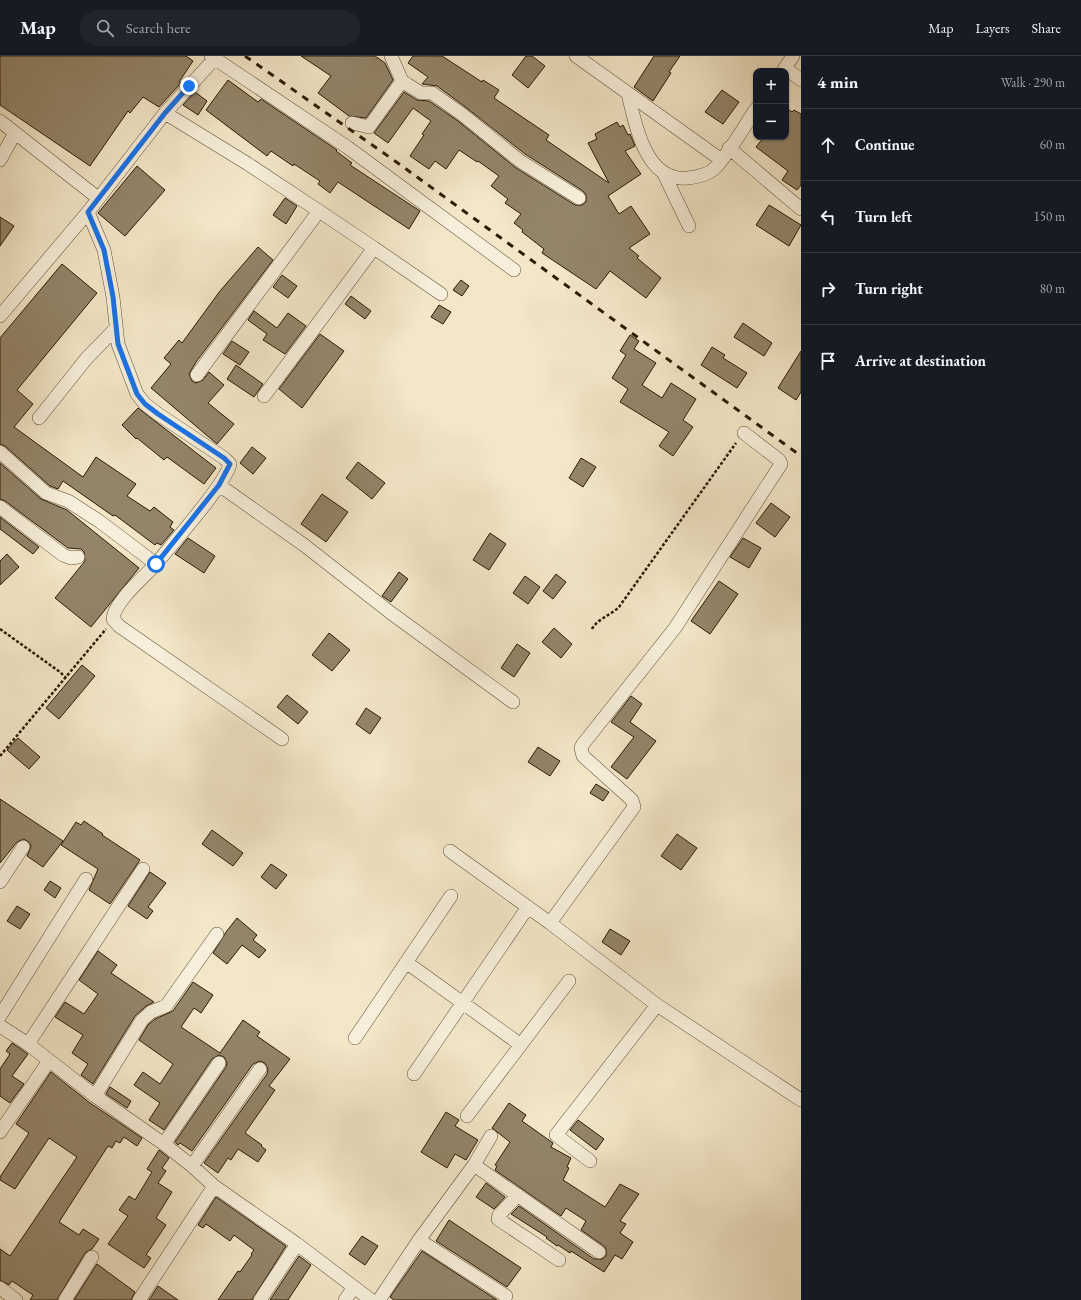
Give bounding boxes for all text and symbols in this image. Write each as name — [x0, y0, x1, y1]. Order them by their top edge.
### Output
search box — [80, 10, 360, 46]
text: Map — [20, 15, 56, 40]
icon: search — [94, 17, 116, 39]
text: Search here — [126, 18, 191, 37]
text: Map — [928, 19, 953, 37]
text: Layers — [975, 19, 1010, 37]
text: Share — [1032, 19, 1061, 37]
map controls — [753, 68, 789, 140]
button: + — [753, 68, 789, 104]
text: 4 min — [817, 71, 858, 93]
text: Walk · 290 m — [1001, 74, 1065, 91]
route end — [180, 77, 198, 95]
button: − — [753, 104, 789, 140]
icon: ahead — [817, 134, 839, 156]
text: Continue — [855, 135, 915, 154]
text: 60 m — [1040, 136, 1065, 153]
icon: left — [817, 206, 839, 228]
text: Turn left — [855, 207, 912, 226]
text: 150 m — [1034, 208, 1065, 225]
icon: right — [817, 278, 839, 300]
text: Turn right — [855, 279, 923, 298]
text: 80 m — [1040, 280, 1065, 297]
icon: arrive — [817, 350, 839, 372]
text: Arrive at destination — [855, 351, 986, 370]
route start — [147, 555, 165, 573]

